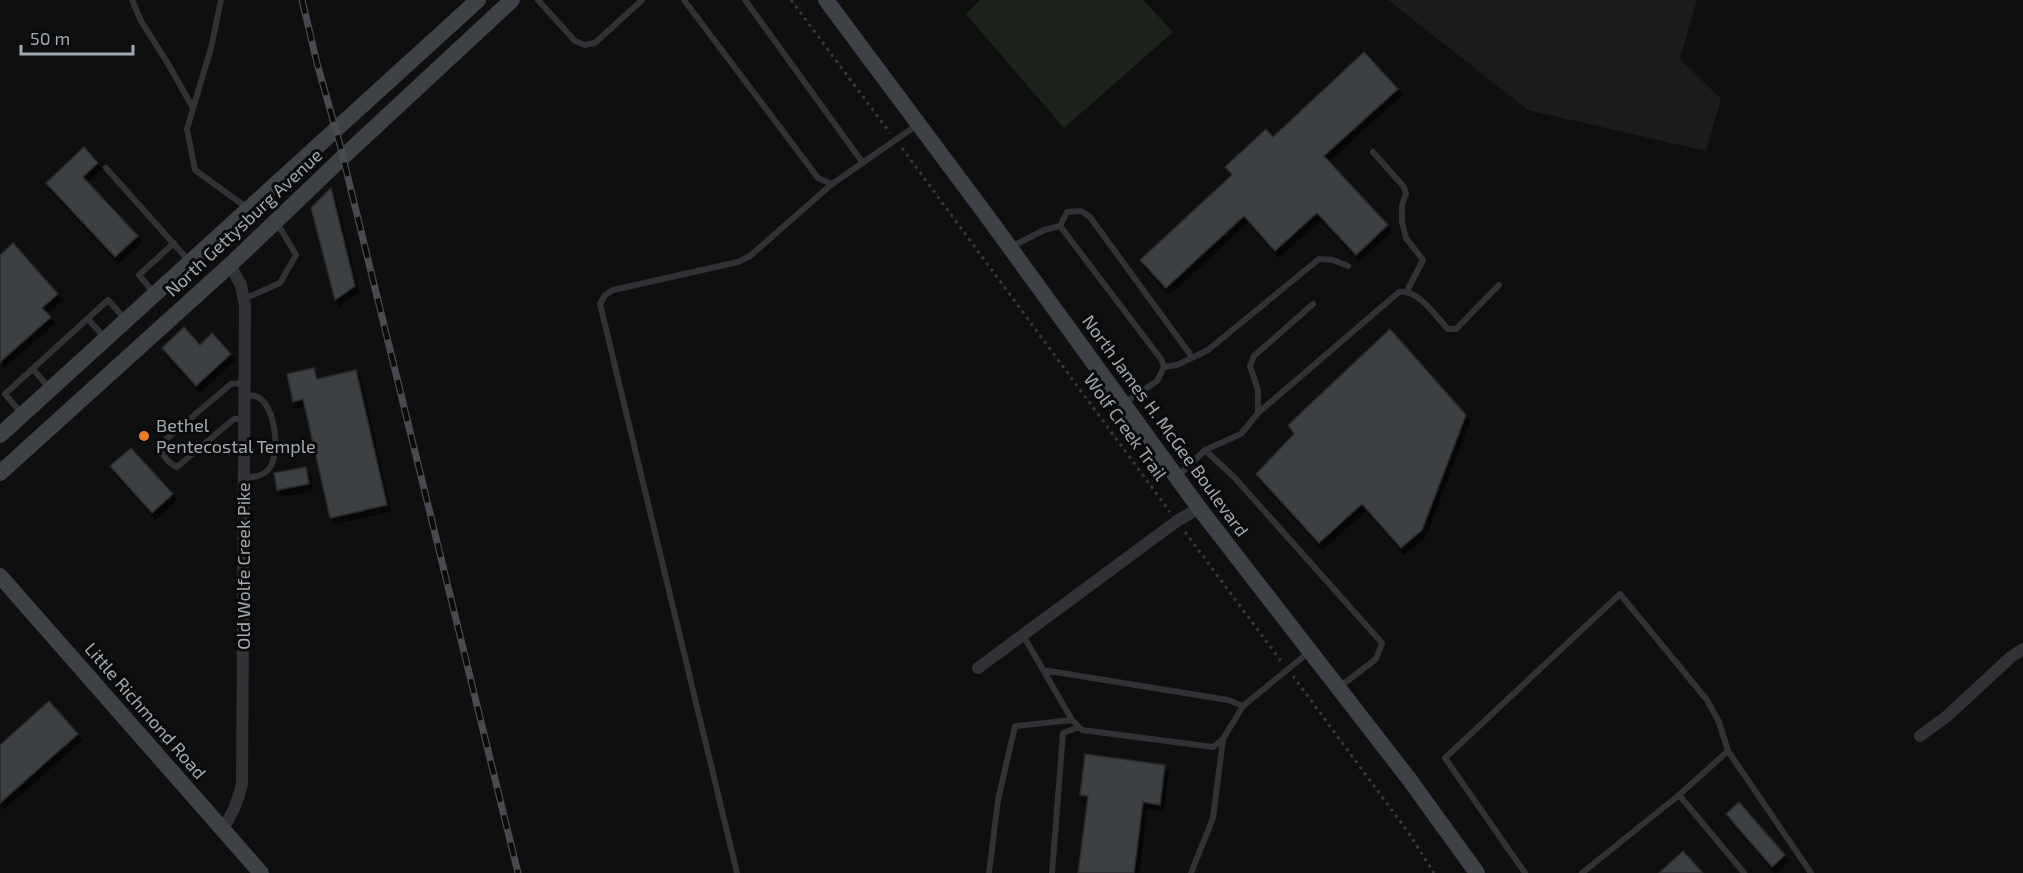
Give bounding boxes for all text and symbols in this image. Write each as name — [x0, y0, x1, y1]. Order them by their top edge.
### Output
scale bar — [21, 18, 134, 56]
text: 50 m — [30, 27, 70, 49]
street label: North Gettysburg Avenue — [160, 144, 326, 301]
street label: North James H. McGee Boulevard — [1078, 310, 1254, 540]
street label: Wolf Creek Trail — [1079, 368, 1173, 485]
place label: Bethel Pentecostal Temple — [156, 414, 316, 457]
marker: Bethel Pentecostal Temple — [137, 429, 151, 443]
street label: Old Wolfe Creek Pike — [232, 482, 254, 650]
street label: Little Richmond Road — [81, 638, 211, 783]

